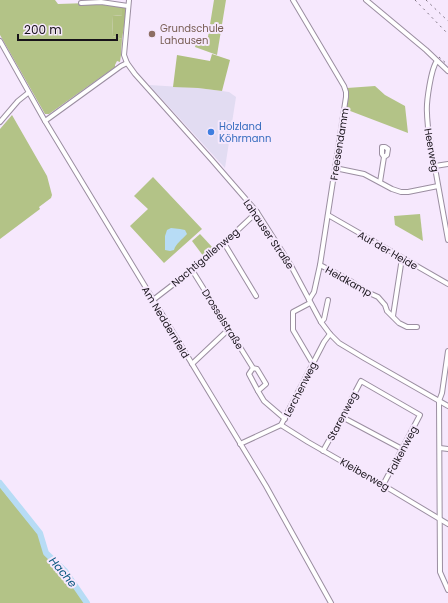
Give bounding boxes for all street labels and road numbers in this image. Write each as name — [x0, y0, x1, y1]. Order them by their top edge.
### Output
street label: Freesendamm — [326, 107, 353, 181]
street label: Heerweg — [420, 127, 443, 173]
street label: Lahauser Straße — [240, 196, 298, 272]
street label: Nachtigallenweg — [168, 224, 243, 290]
street label: Auf der Heide — [355, 227, 421, 274]
street label: Heidkamp — [323, 262, 375, 301]
street label: Am Neddernfeld — [138, 283, 193, 361]
street label: Drosselstraße — [198, 286, 247, 352]
street label: Lerchenweg — [280, 359, 321, 420]
street label: Starenweg — [323, 389, 362, 443]
street label: Falkenweg — [383, 423, 422, 477]
street label: Kleiberweg — [337, 454, 392, 495]

